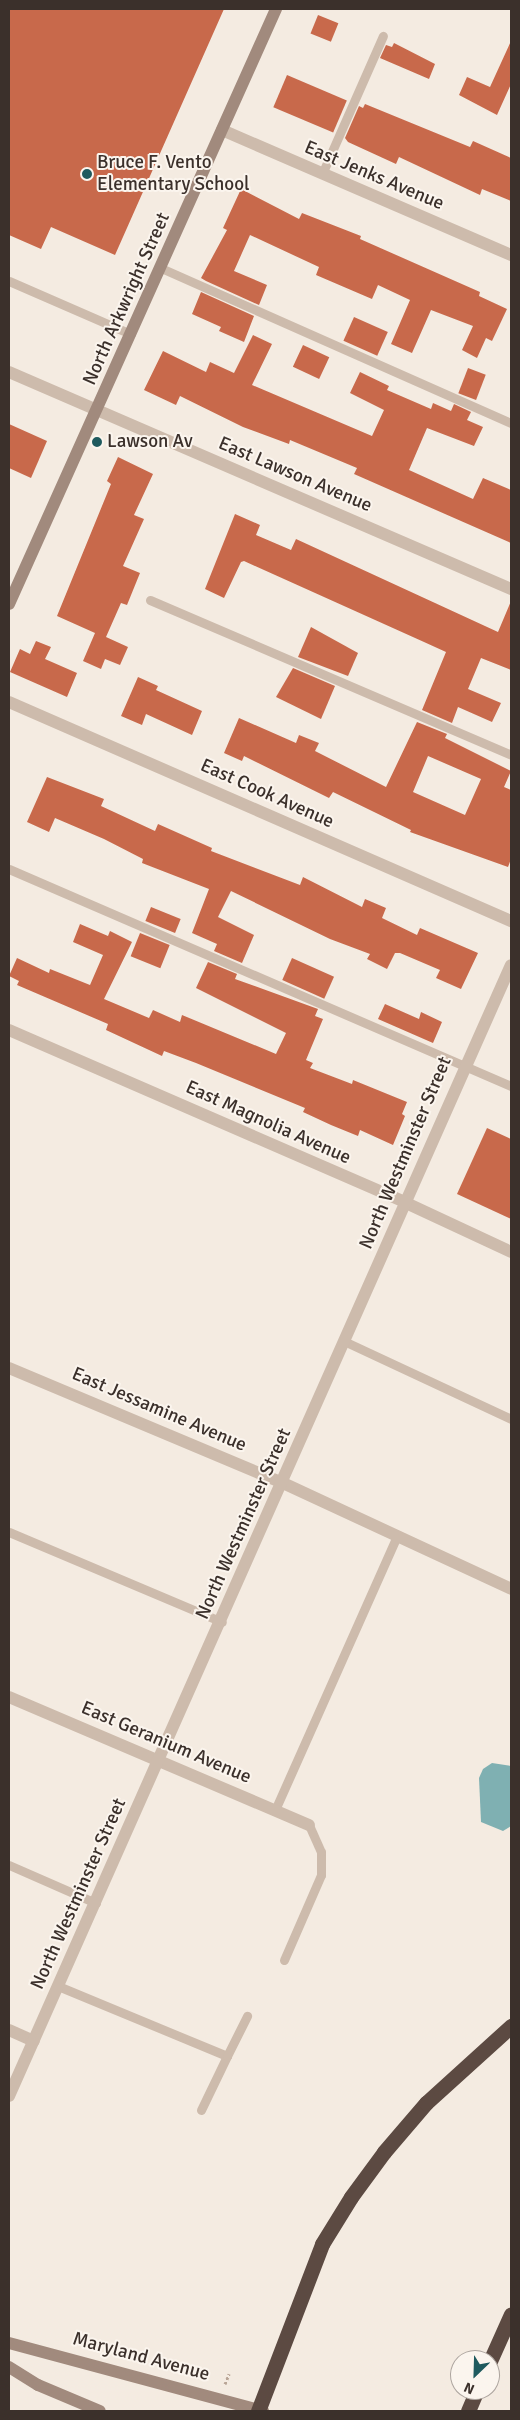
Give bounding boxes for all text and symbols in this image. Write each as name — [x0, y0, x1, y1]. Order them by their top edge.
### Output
street label: East Jenks Avenue — [301, 136, 447, 216]
place label: Bruce F. Vento Elementary School — [97, 152, 250, 196]
marker: Bruce F. Vento Elementary School — [81, 168, 93, 180]
street label: North Arkwright Street — [79, 209, 175, 389]
place label: Lawson Av — [107, 431, 193, 453]
street label: East Lawson Avenue — [215, 432, 375, 518]
marker: Lawson Av — [91, 436, 103, 448]
street label: East Cook Avenue — [197, 754, 337, 834]
street label: North Westminster Street — [355, 1053, 457, 1253]
street label: East Magnolia Avenue — [182, 1076, 354, 1170]
street label: East Jessamine Avenue — [68, 1363, 250, 1457]
street label: North Westminster Street — [192, 1425, 296, 1623]
street label: East Geranium Avenue — [78, 1697, 254, 1789]
street label: North Westminster Street — [27, 1795, 131, 1993]
street label: Maryland Avenue — [70, 2328, 212, 2386]
north arrow — [450, 2350, 500, 2400]
text: N — [461, 2378, 477, 2398]

